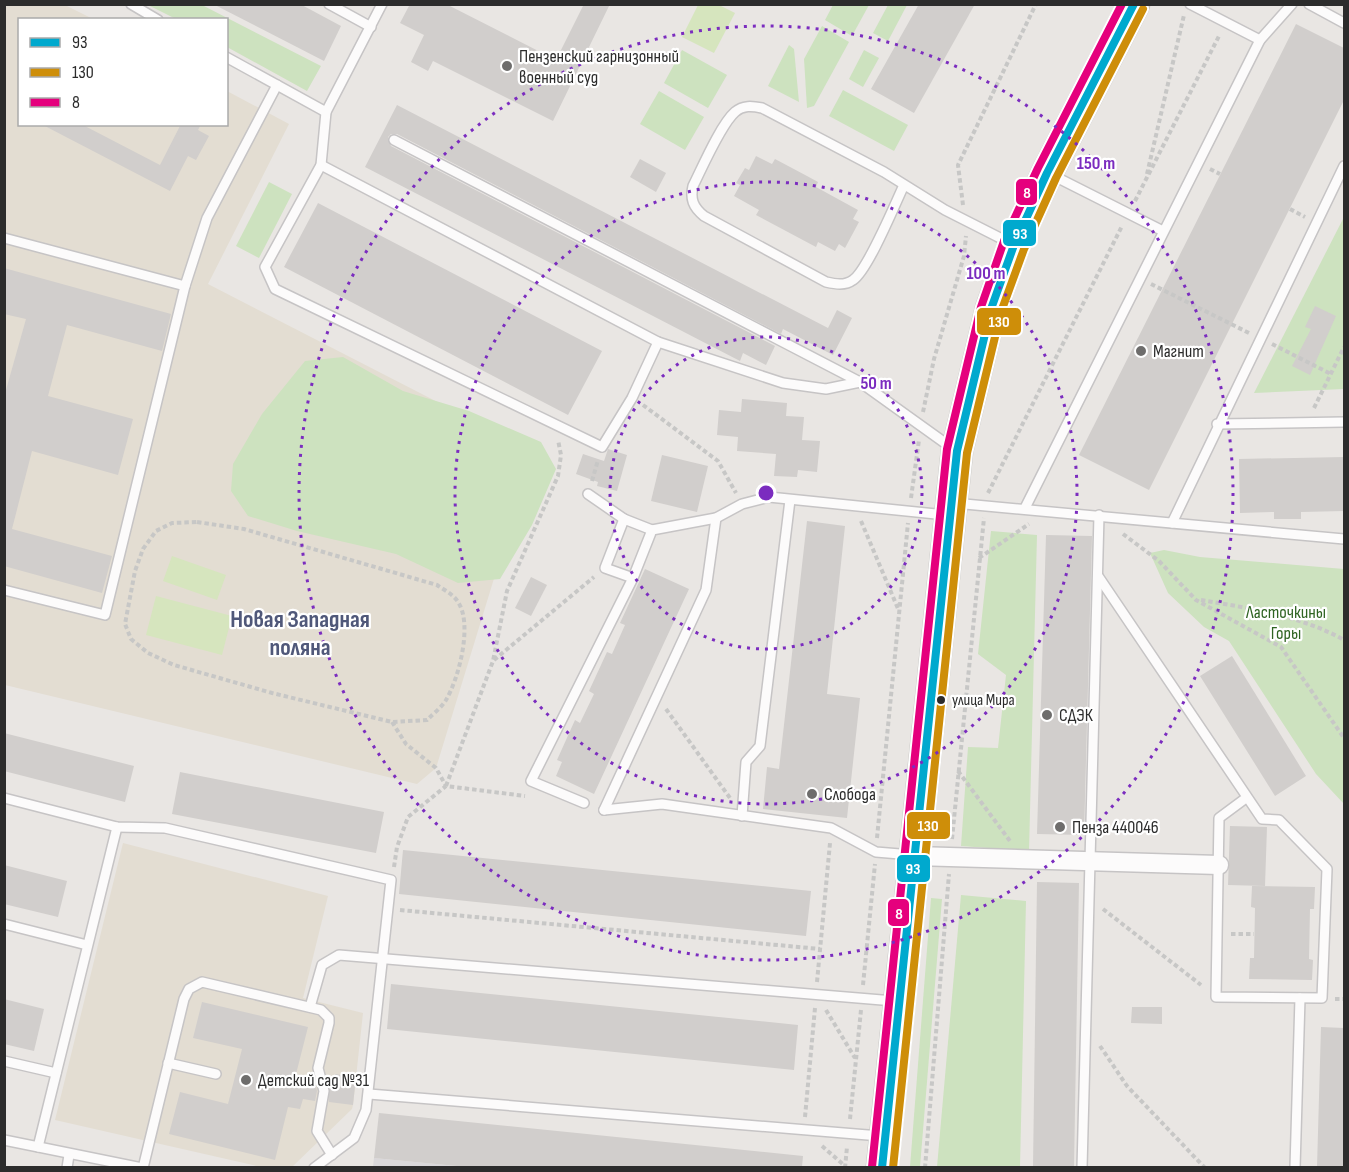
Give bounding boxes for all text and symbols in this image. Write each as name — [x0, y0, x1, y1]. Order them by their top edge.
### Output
legend — [18, 18, 228, 126]
text: 93 — [72, 32, 88, 53]
place label: Пензенский гарнизонный военный суд — [519, 46, 679, 88]
marker: Пензенский гарнизонный военный суд — [500, 59, 514, 73]
text: 130 — [72, 62, 94, 83]
text: 8 — [72, 92, 80, 113]
text: 150 m — [1077, 153, 1115, 174]
line badge: 8 — [1015, 178, 1038, 206]
text: 8 — [1023, 184, 1031, 203]
line badge: 93 — [1002, 219, 1037, 247]
text: 93 — [1013, 225, 1027, 244]
text: 100 m — [967, 263, 1006, 284]
line badge: 130 — [976, 307, 1022, 336]
text: 130 — [988, 313, 1010, 332]
place label: Магнит — [1153, 341, 1204, 362]
marker: Магнит — [1134, 344, 1148, 358]
text: 50 m — [860, 373, 892, 394]
centre of rings — [756, 483, 776, 503]
park label: Ласточкины Горы — [1245, 602, 1326, 644]
district label: Новая Западная поляна — [230, 605, 370, 662]
place label: улица Мира — [952, 691, 1015, 710]
marker: улица Мира — [935, 694, 947, 706]
place label: СДЭК — [1059, 705, 1094, 726]
marker: СДЭК — [1040, 708, 1054, 722]
place label: Слобода — [824, 784, 876, 805]
marker: Слобода — [805, 787, 819, 801]
line badge: 130 — [906, 811, 951, 840]
text: 130 — [917, 817, 939, 836]
place label: Пенза 440046 — [1072, 817, 1159, 838]
marker: Пенза 440046 — [1053, 820, 1067, 834]
line badge: 93 — [896, 854, 931, 883]
text: 93 — [906, 860, 920, 879]
line badge: 8 — [887, 898, 910, 927]
text: 8 — [895, 905, 903, 924]
place label: Детский сад №31 — [258, 1070, 370, 1091]
marker: Детский сад №31 — [239, 1073, 253, 1087]

